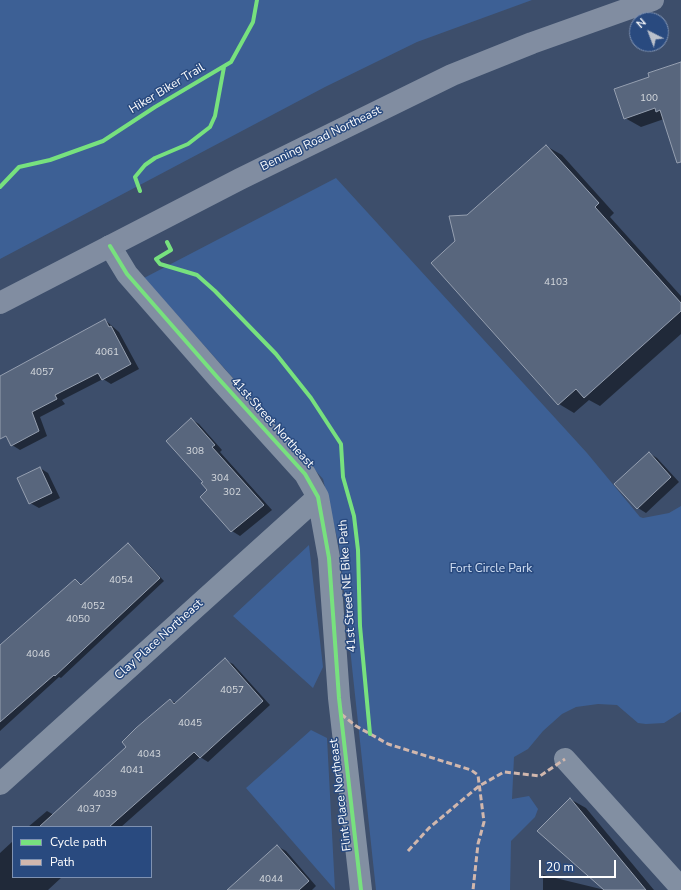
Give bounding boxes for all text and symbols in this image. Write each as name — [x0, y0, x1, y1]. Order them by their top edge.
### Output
north arrow — [629, 12, 669, 52]
text: N — [633, 15, 649, 32]
street label: Hiker Biker Trail — [127, 61, 207, 117]
house number: 100 — [640, 93, 658, 105]
street label: Benning Road Northeast — [258, 103, 384, 175]
house number: 4103 — [544, 277, 568, 289]
house number: 4061 — [95, 347, 119, 359]
house number: 4057 — [30, 367, 54, 379]
street label: 41st Street Northeast — [227, 375, 317, 471]
house number: 308 — [186, 446, 204, 458]
house number: 304 — [211, 473, 229, 485]
house number: 302 — [223, 487, 241, 499]
street label: 41st Street NE Bike Path — [336, 519, 360, 653]
park label: Fort Circle Park — [450, 562, 532, 576]
house number: 4054 — [109, 575, 133, 587]
street label: Clay Place Northeast — [112, 597, 206, 683]
house number: 4052 — [81, 601, 105, 613]
house number: 4050 — [66, 614, 90, 626]
house number: 4046 — [26, 649, 50, 661]
house number: 4057 — [220, 685, 244, 697]
house number: 4045 — [178, 718, 202, 730]
street label: Flint Place Northeast — [327, 738, 355, 852]
house number: 4043 — [137, 749, 161, 761]
house number: 4041 — [120, 765, 144, 777]
house number: 4039 — [93, 789, 117, 801]
house number: 4037 — [77, 804, 101, 816]
legend — [12, 826, 152, 878]
text: Cycle path — [50, 834, 107, 850]
scale bar — [541, 852, 618, 878]
text: Path — [50, 854, 75, 870]
text: 20 m — [546, 859, 574, 875]
house number: 4044 — [259, 874, 283, 886]

